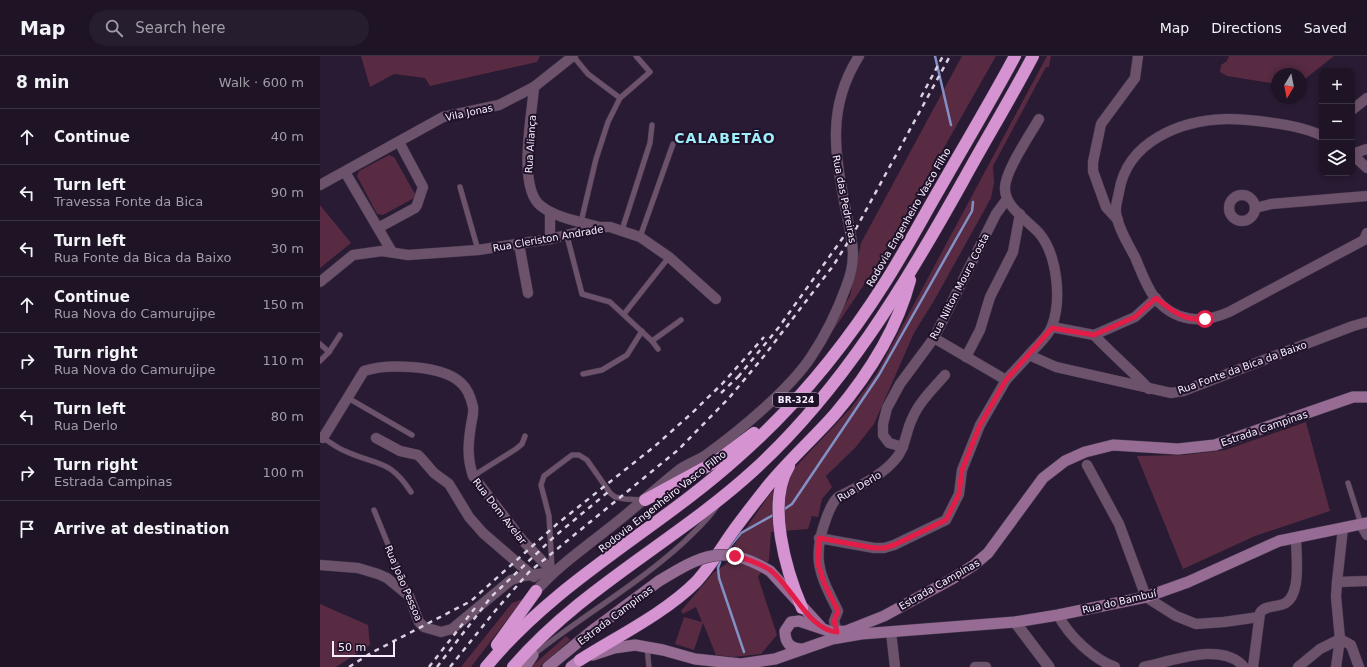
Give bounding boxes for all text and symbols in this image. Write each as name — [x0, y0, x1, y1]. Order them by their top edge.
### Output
search box — [89, 10, 369, 46]
text: Map — [20, 17, 65, 39]
icon: search — [103, 17, 125, 39]
text: Search here — [135, 19, 225, 37]
text: Map — [1160, 20, 1189, 36]
text: Directions — [1211, 20, 1282, 36]
text: Saved — [1304, 20, 1347, 36]
north arrow — [1271, 68, 1307, 104]
map controls — [1319, 68, 1355, 176]
button: + — [1319, 68, 1355, 104]
text: 8 min — [16, 72, 69, 92]
text: Walk · 600 m — [219, 75, 304, 90]
street label: Vila Jonas — [444, 102, 494, 123]
button: − — [1319, 104, 1355, 140]
street label: Rua Aliança — [523, 114, 538, 174]
icon: ahead — [16, 126, 38, 148]
text: Continue — [54, 128, 130, 146]
text: 40 m — [271, 129, 304, 144]
district label: CALABETÃO — [674, 130, 776, 146]
button: layers — [1319, 140, 1355, 176]
street label: Rodovia Engenheiro Vasco Filho — [864, 146, 953, 289]
street label: Rua das Pedreiras — [831, 154, 858, 244]
text: Turn left — [54, 176, 126, 194]
icon: left — [16, 182, 38, 204]
text: 90 m — [271, 185, 304, 200]
text: Travessa Fonte da Bica — [54, 194, 203, 209]
street label: Rua Cleriston Andrade — [492, 223, 604, 254]
street label: Rua Nilton Moura Costa — [928, 231, 991, 341]
text: Turn left — [54, 232, 126, 250]
icon: left — [16, 238, 38, 260]
text: 30 m — [271, 241, 304, 256]
text: Rua Fonte da Bica da Baixo — [54, 250, 231, 265]
text: Continue — [54, 288, 130, 306]
icon: ahead — [16, 294, 38, 316]
text: 150 m — [262, 297, 304, 312]
text: Rua Nova do Camurujipe — [54, 306, 216, 321]
route start — [1196, 310, 1214, 328]
street label: Rua Fonte da Bica da Baixo — [1176, 339, 1308, 396]
text: Turn right — [54, 344, 138, 362]
icon: right — [16, 350, 38, 372]
text: 110 m — [262, 353, 304, 368]
text: Rua Nova do Camurujipe — [54, 362, 216, 377]
road number: BR-324 — [773, 393, 819, 407]
text: Turn left — [54, 400, 126, 418]
icon: left — [16, 406, 38, 428]
street label: Estrada Campinas — [1219, 408, 1309, 448]
text: 80 m — [271, 409, 304, 424]
text: Rua Derlo — [54, 418, 118, 433]
street label: Rodovia Engenheiro Vasco Filho — [597, 448, 728, 554]
text: Turn right — [54, 456, 138, 474]
icon: right — [16, 462, 38, 484]
text: 100 m — [262, 465, 304, 480]
street label: Rua Derlo — [835, 469, 883, 504]
text: Estrada Campinas — [54, 474, 172, 489]
street label: Rua Dom Avelar — [471, 476, 529, 547]
icon: arrive — [16, 518, 38, 540]
text: Arrive at destination — [54, 520, 229, 538]
street label: Rua João Pessoa — [383, 544, 424, 623]
route end — [726, 547, 744, 565]
street label: Estrada Campinas — [897, 557, 981, 612]
street label: Estrada Campinas — [576, 584, 655, 647]
street label: Rua do Bambuí — [1081, 587, 1159, 615]
scale bar — [332, 639, 395, 658]
text: 50 m — [338, 641, 366, 654]

